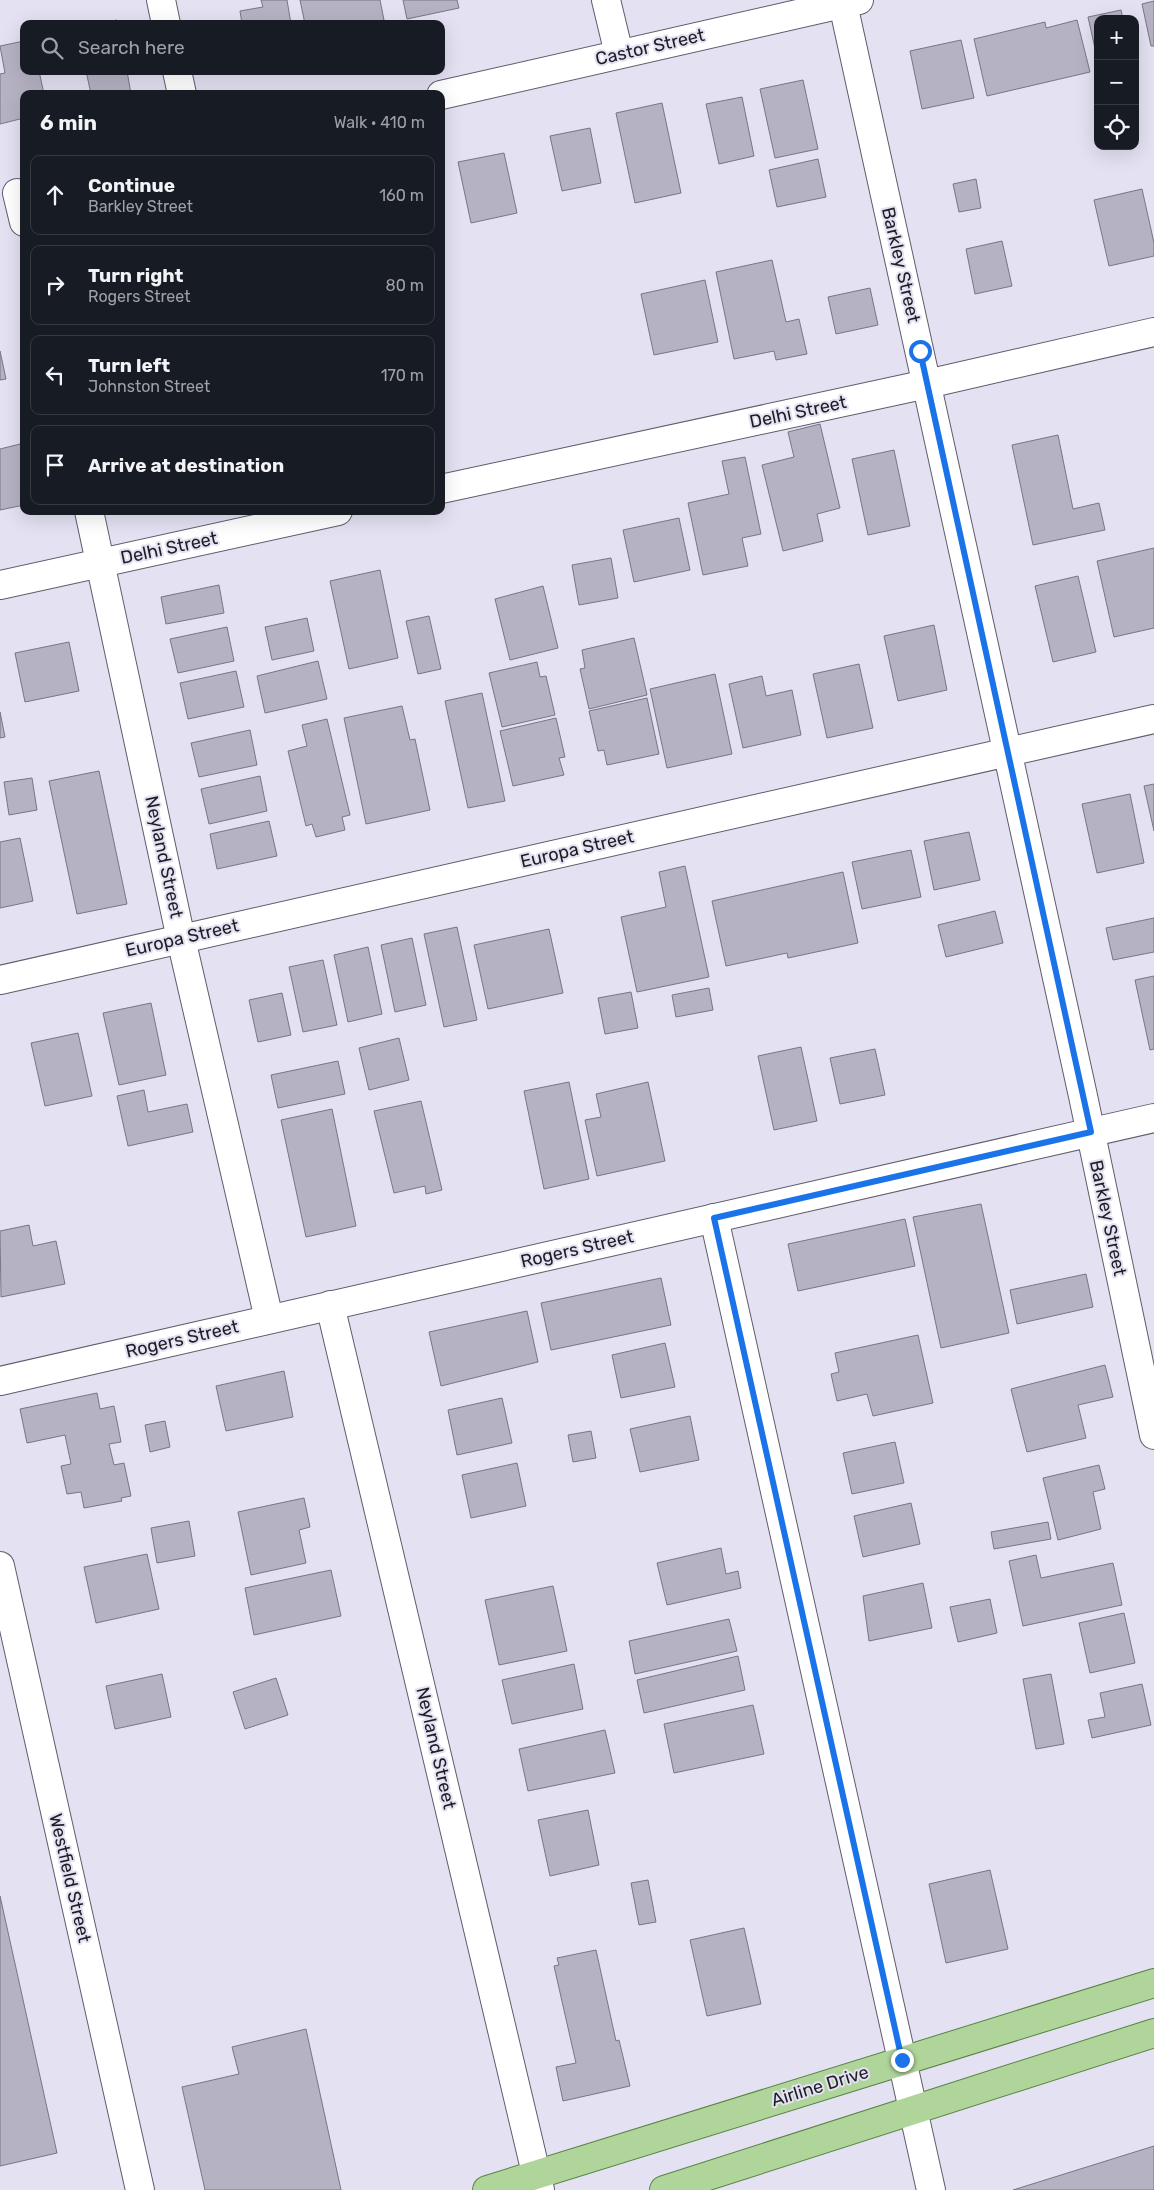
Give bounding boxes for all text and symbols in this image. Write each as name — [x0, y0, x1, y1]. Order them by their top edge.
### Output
map controls — [1094, 15, 1139, 150]
button: + — [1094, 15, 1139, 60]
search box — [20, 20, 445, 75]
street label: Castor Street — [593, 24, 707, 70]
icon: search — [38, 34, 66, 62]
text: Search here — [78, 36, 185, 59]
button: − — [1094, 60, 1139, 105]
button: locate — [1094, 105, 1139, 150]
text: 6 min — [40, 110, 97, 135]
text: Walk · 410 m — [334, 113, 425, 132]
text: Continue — [88, 174, 175, 197]
icon: ahead — [41, 181, 69, 209]
text: 160 m — [379, 186, 424, 205]
text: Barkley Street — [88, 197, 193, 216]
street label: Barkley Street — [877, 205, 925, 325]
text: Turn right — [88, 264, 183, 287]
icon: right — [41, 271, 69, 299]
text: 80 m — [386, 276, 424, 295]
text: Rogers Street — [88, 287, 191, 306]
route start — [909, 340, 932, 363]
text: Turn left — [88, 354, 170, 377]
icon: left — [41, 361, 69, 389]
text: 170 m — [381, 366, 424, 385]
text: Johnston Street — [88, 377, 210, 396]
street label: Delhi Street — [747, 391, 849, 433]
icon: arrive — [41, 451, 69, 479]
text: Arrive at destination — [88, 454, 284, 477]
street label: Delhi Street — [118, 527, 220, 569]
street label: Neyland Street — [140, 794, 188, 920]
street label: Europa Street — [518, 825, 636, 873]
street label: Europa Street — [123, 914, 241, 962]
street label: Barkley Street — [1085, 1158, 1131, 1278]
street label: Rogers Street — [518, 1225, 636, 1273]
street label: Rogers Street — [123, 1315, 241, 1363]
street label: Neyland Street — [411, 1685, 461, 1811]
street label: Westfield Street — [44, 1811, 96, 1945]
route end — [891, 2049, 914, 2072]
street label: Airline Drive — [769, 2061, 871, 2111]

